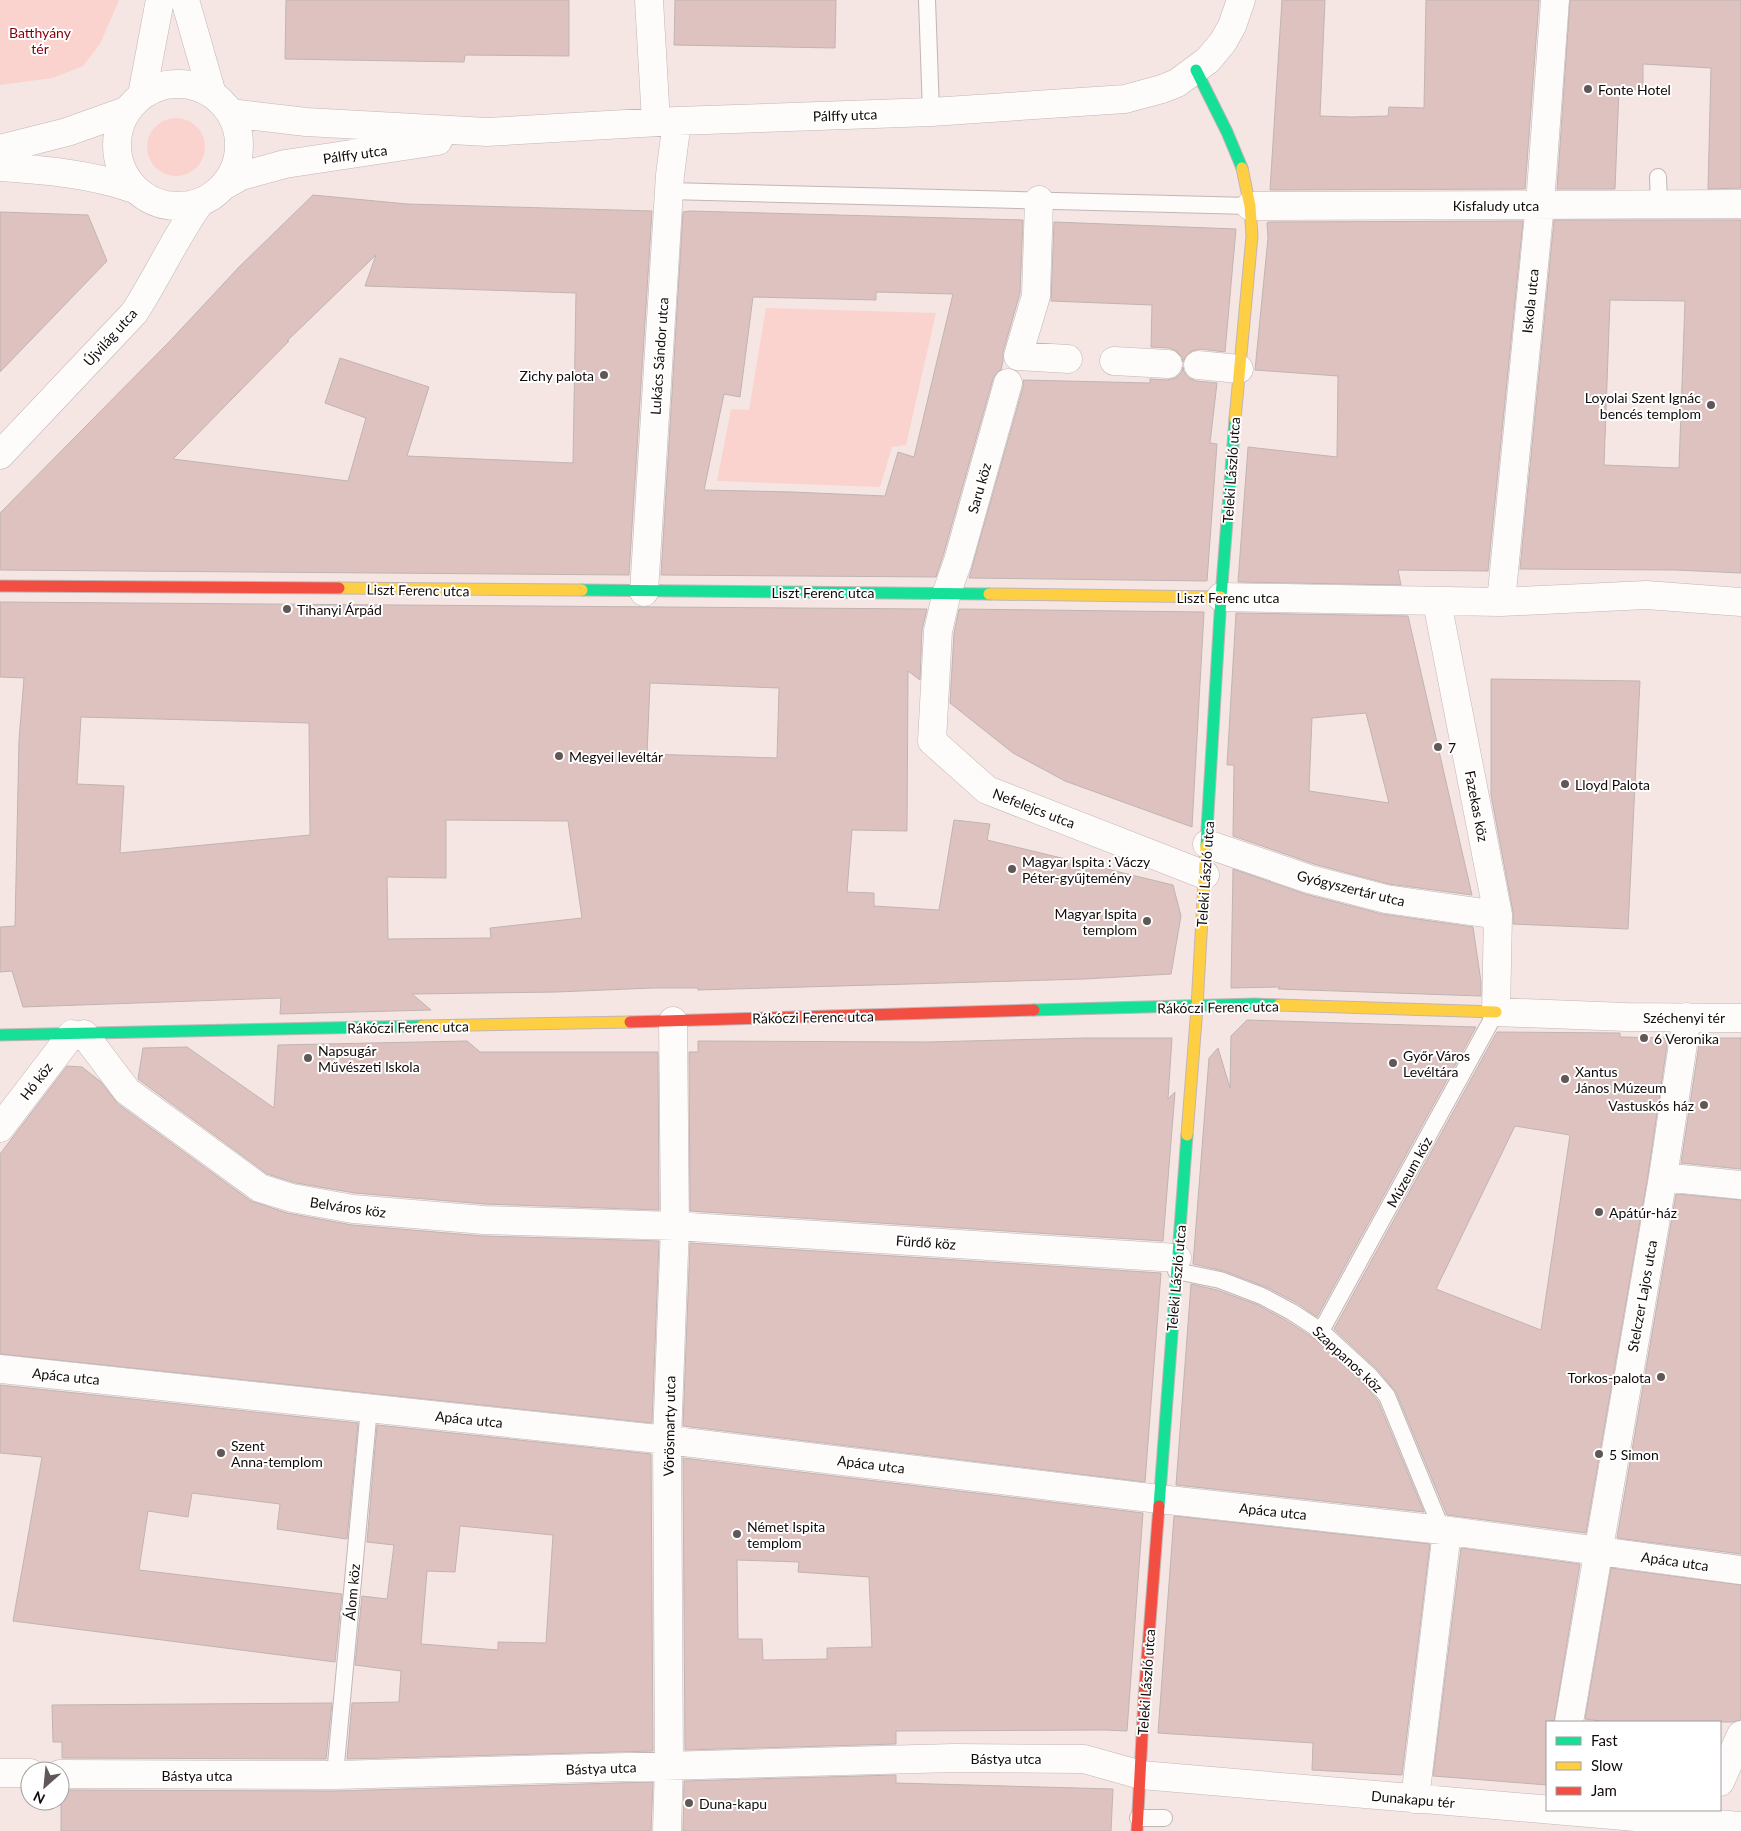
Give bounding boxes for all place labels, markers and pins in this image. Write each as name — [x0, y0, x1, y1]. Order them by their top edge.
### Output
place label: Fonte Hotel — [1598, 81, 1671, 98]
marker: Fonte Hotel — [1582, 83, 1594, 95]
place label: Zichy palota — [520, 367, 594, 384]
marker: Zichy palota — [598, 369, 610, 381]
place label: Loyolai Szent Ignác bencés templom — [1585, 389, 1701, 422]
marker: Loyolai Szent Ignác bencés templom — [1705, 399, 1717, 411]
place label: Tihanyi Árpád — [297, 601, 382, 618]
marker: Tihanyi Árpád — [281, 603, 293, 615]
place label: 7 — [1448, 739, 1456, 756]
marker: 7 — [1432, 741, 1444, 753]
place label: Megyei levéltár — [569, 748, 663, 765]
marker: Megyei levéltár — [553, 750, 565, 762]
place label: Lloyd Palota — [1575, 776, 1650, 793]
marker: Lloyd Palota — [1559, 778, 1571, 790]
place label: Magyar Ispita : Váczy Péter-gyűjtemény — [1022, 853, 1151, 886]
marker: Magyar Ispita : Váczy Péter-gyűjtemény — [1006, 863, 1018, 875]
place label: Magyar Ispita templom — [1055, 905, 1137, 938]
marker: Magyar Ispita templom — [1141, 915, 1153, 927]
place label: 6 Veronika — [1654, 1030, 1719, 1047]
marker: 6 Veronika — [1638, 1032, 1650, 1044]
place label: Napsugár Művészeti Iskola — [318, 1042, 420, 1075]
place label: Győr Város Levéltára — [1403, 1047, 1470, 1080]
marker: Napsugár Művészeti Iskola — [302, 1052, 314, 1064]
marker: Győr Város Levéltára — [1387, 1057, 1399, 1069]
place label: Xantus János Múzeum — [1575, 1063, 1667, 1096]
marker: Xantus János Múzeum — [1559, 1073, 1571, 1085]
place label: Vastuskós ház — [1608, 1097, 1694, 1114]
marker: Vastuskós ház — [1698, 1099, 1710, 1111]
place label: Apátúr-ház — [1609, 1204, 1677, 1221]
marker: Apátúr-ház — [1593, 1206, 1605, 1218]
place label: Torkos-palota — [1568, 1369, 1651, 1386]
marker: Torkos-palota — [1655, 1371, 1667, 1383]
place label: Szent Anna-templom — [231, 1437, 323, 1470]
place label: 5 Simon — [1609, 1446, 1659, 1463]
marker: Szent Anna-templom — [215, 1447, 227, 1459]
marker: 5 Simon — [1593, 1448, 1605, 1460]
place label: Német Ispita templom — [747, 1518, 825, 1551]
marker: Német Ispita templom — [731, 1528, 743, 1540]
place label: Duna-kapu — [699, 1795, 767, 1812]
marker: Duna-kapu — [683, 1797, 695, 1809]

